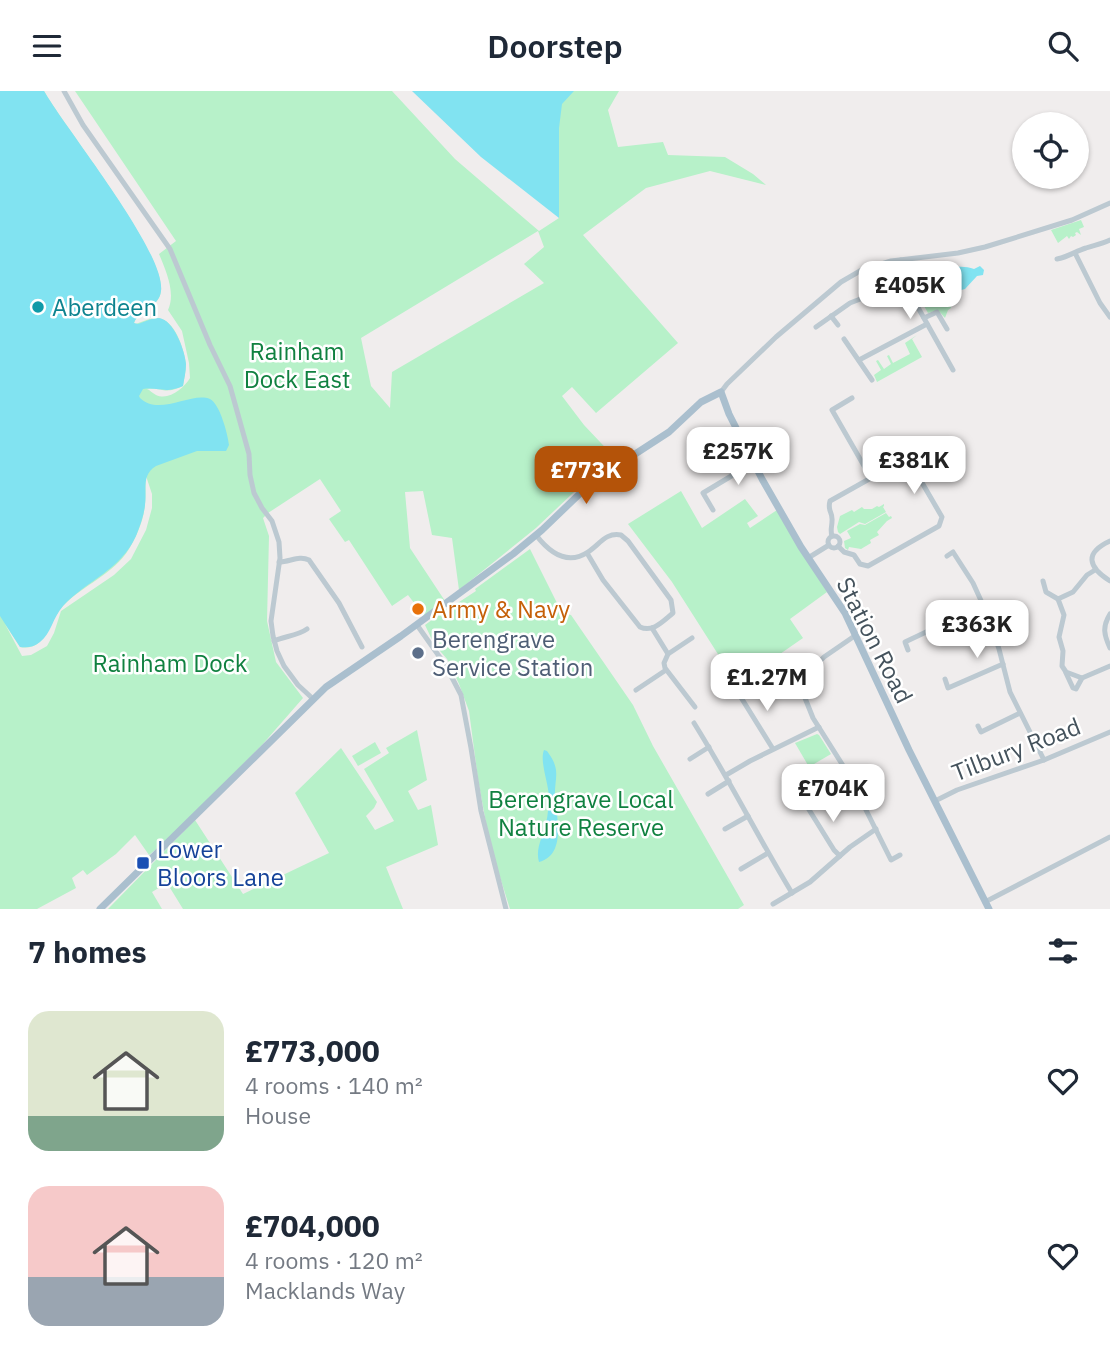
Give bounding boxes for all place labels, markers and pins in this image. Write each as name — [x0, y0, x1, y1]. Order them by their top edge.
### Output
pin: £405K — [861, 261, 959, 321]
place label: Aberdeen — [52, 291, 157, 323]
marker: Aberdeen — [30, 299, 46, 315]
pin: £257K — [689, 427, 787, 487]
pin: £381K — [865, 437, 963, 496]
pin: £773K — [537, 447, 635, 506]
place label: Army & Navy — [432, 593, 570, 625]
marker: Army & Navy — [410, 601, 426, 617]
pin: £363K — [928, 601, 1026, 660]
place label: Berengrave Service Station — [432, 623, 593, 683]
marker: Berengrave Service Station — [410, 645, 426, 661]
pin: £1.27M — [710, 653, 824, 713]
pin: £704K — [784, 765, 882, 824]
place label: Lower Bloors Lane — [157, 833, 284, 893]
marker: Lower Bloors Lane — [135, 855, 151, 871]

